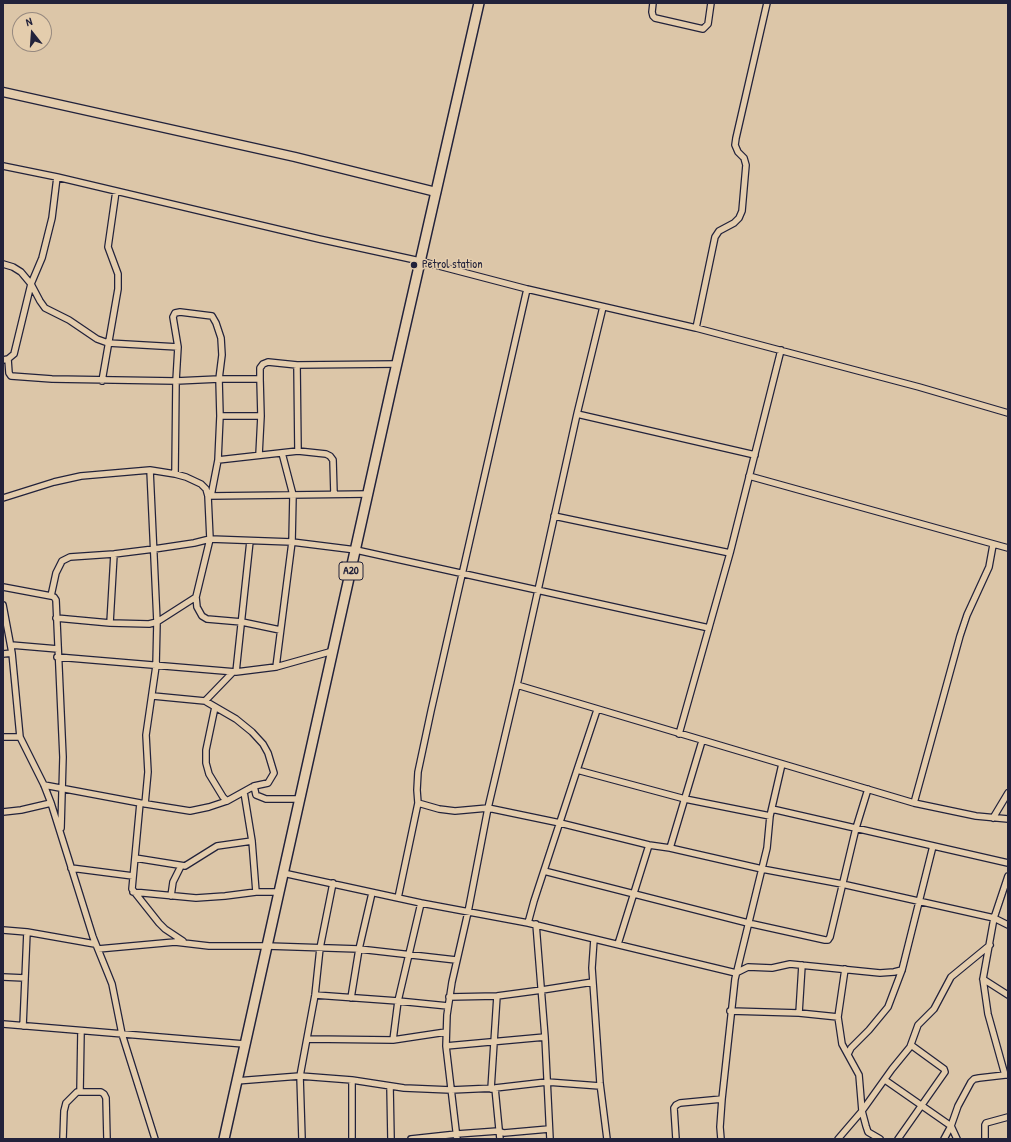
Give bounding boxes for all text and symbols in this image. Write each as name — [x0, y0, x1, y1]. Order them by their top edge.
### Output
north arrow — [12, 12, 52, 52]
text: N — [24, 14, 34, 29]
place label: Petrol station — [422, 258, 483, 272]
marker: Petrol station — [409, 260, 419, 270]
road number: A20 — [339, 562, 363, 580]

